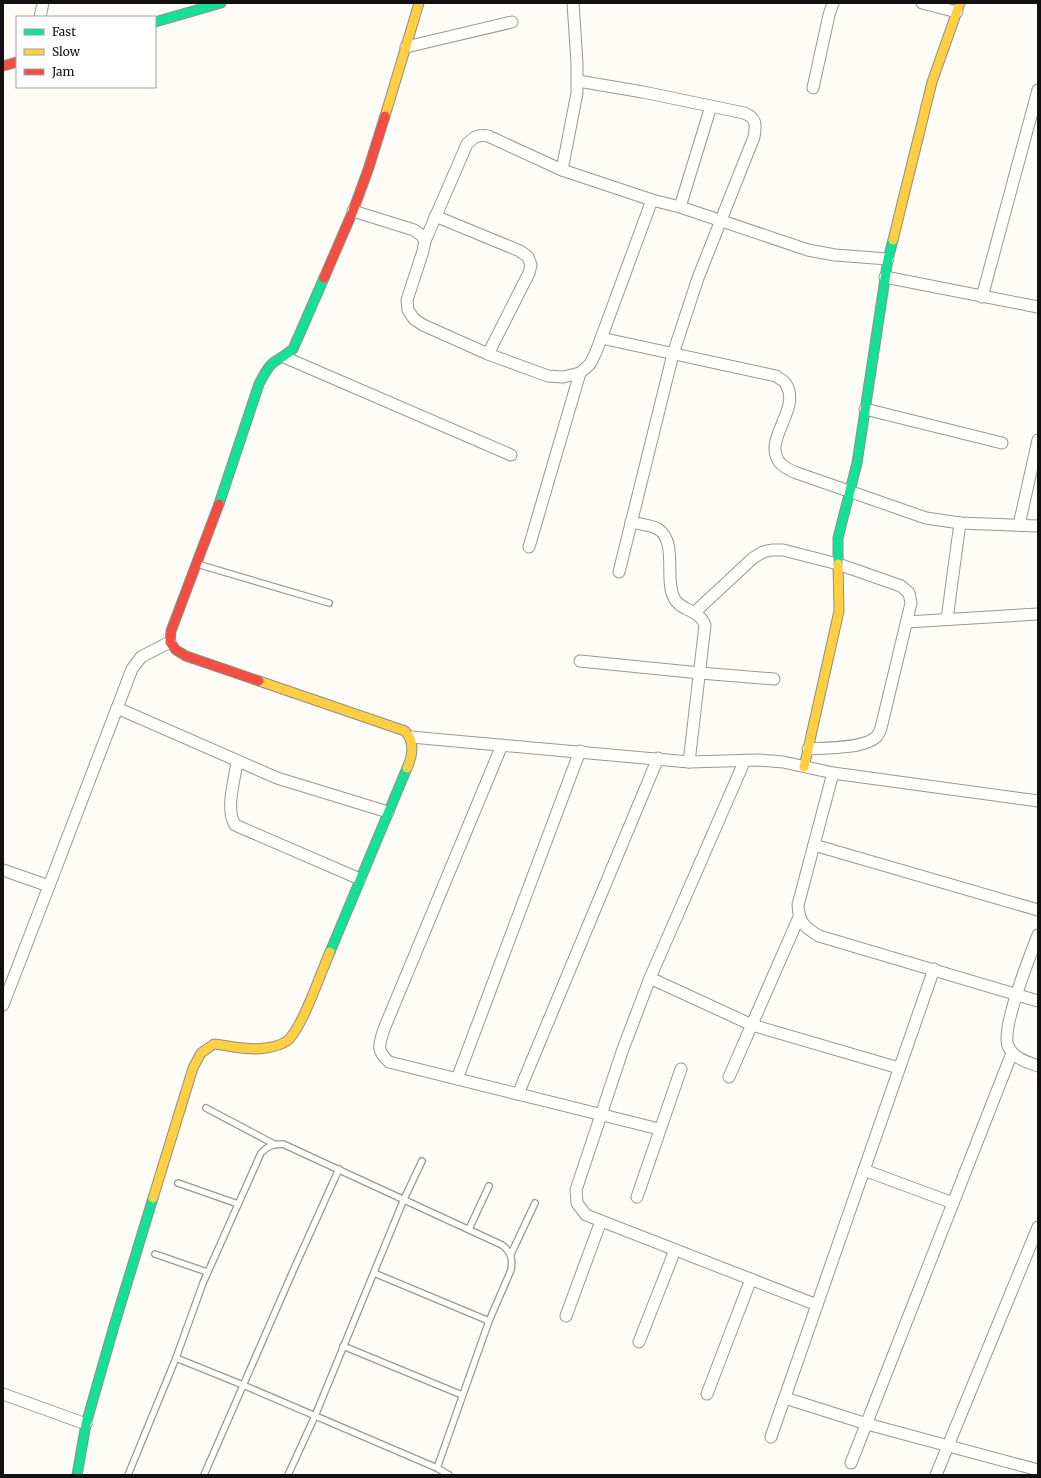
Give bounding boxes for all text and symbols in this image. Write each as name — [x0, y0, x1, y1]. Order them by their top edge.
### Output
legend — [16, 16, 156, 88]
text: Fast — [52, 24, 76, 39]
text: Slow — [52, 44, 81, 59]
text: Jam — [51, 64, 75, 79]

